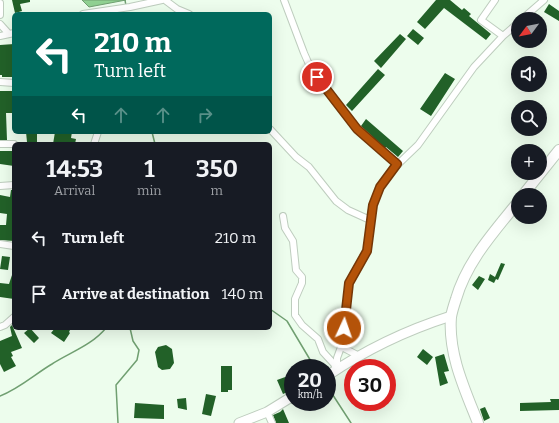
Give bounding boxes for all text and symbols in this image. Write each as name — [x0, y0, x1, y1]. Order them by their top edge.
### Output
north arrow — [511, 12, 547, 48]
map controls — [511, 12, 547, 224]
text: 210 m — [94, 26, 171, 59]
icon: left — [28, 28, 80, 80]
button: sound — [511, 56, 547, 92]
text: Turn left — [94, 60, 166, 82]
pin — [300, 60, 334, 94]
icon: arrive — [306, 66, 328, 88]
button: search — [511, 100, 547, 136]
icon: left — [68, 104, 90, 126]
icon: ahead — [110, 104, 132, 126]
icon: ahead — [152, 104, 174, 126]
icon: right — [194, 104, 216, 126]
button: + — [511, 144, 547, 180]
text: 14:53 — [46, 155, 103, 183]
text: 1 — [144, 155, 155, 183]
text: 350 — [196, 155, 238, 183]
text: Arrival — [54, 183, 95, 198]
text: min — [137, 183, 162, 198]
text: m — [211, 183, 223, 198]
button: − — [511, 188, 547, 224]
icon: left — [28, 227, 50, 249]
text: Turn left — [62, 229, 124, 247]
text: 210 m — [215, 229, 256, 247]
icon: arrive — [28, 283, 50, 305]
text: Arrive at destination — [62, 285, 209, 303]
text: 140 m — [221, 285, 263, 303]
position arrow — [323, 307, 365, 349]
speed limit sign: 30 — [344, 359, 396, 411]
text: 20 — [298, 368, 322, 392]
text: km/h — [298, 389, 322, 401]

